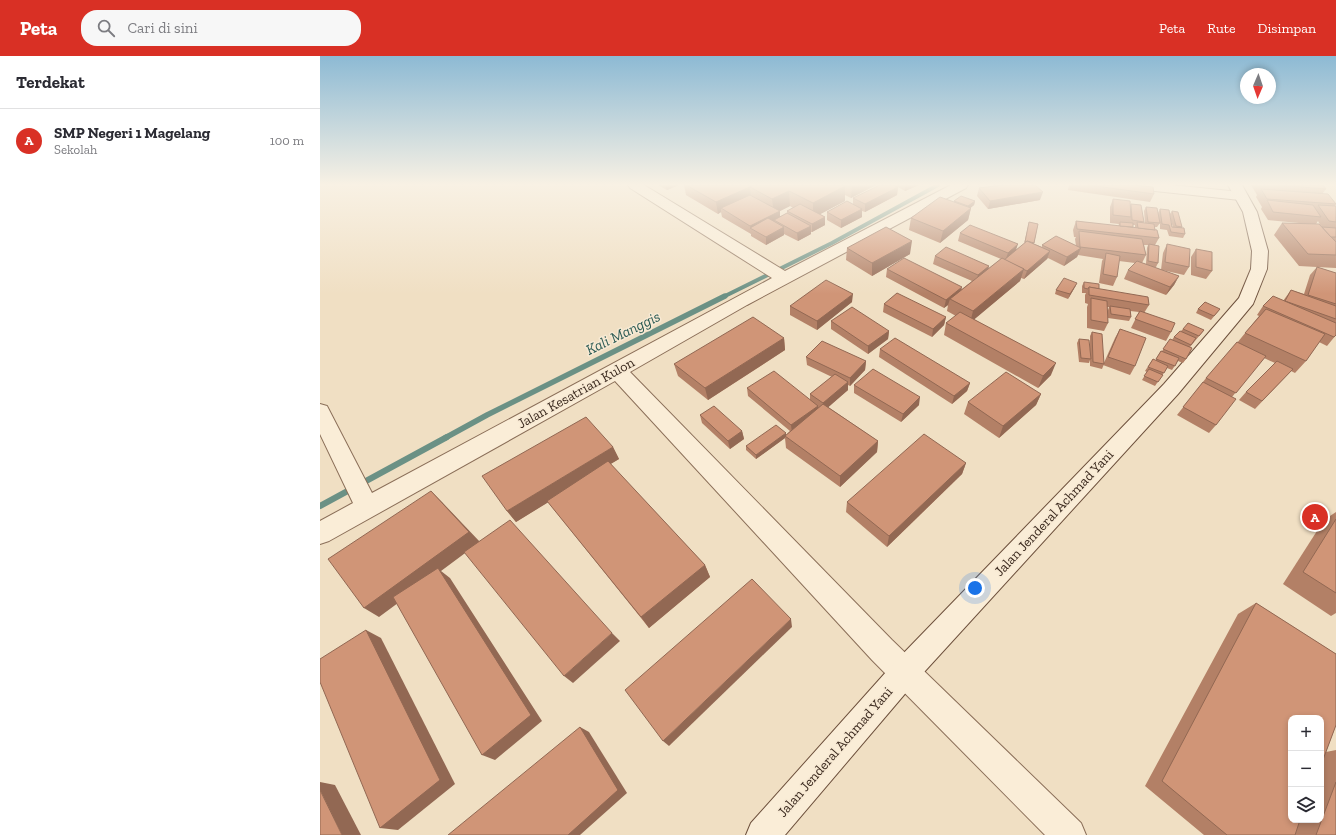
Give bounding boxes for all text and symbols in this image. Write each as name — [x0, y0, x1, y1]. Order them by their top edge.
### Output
search box — [81, 10, 361, 46]
text: Peta — [20, 17, 57, 40]
icon: search — [95, 17, 117, 39]
text: Cari di sini — [127, 19, 198, 37]
text: Peta — [1159, 20, 1185, 37]
text: Rute — [1207, 20, 1236, 37]
text: Disimpan — [1258, 20, 1316, 37]
north arrow — [1240, 68, 1276, 104]
text: Terdekat — [16, 72, 85, 92]
text: SMP Negeri 1 Magelang — [54, 124, 210, 142]
text: A — [25, 133, 33, 148]
text: 100 m — [270, 133, 304, 148]
text: Sekolah — [54, 142, 97, 157]
water label: Kali Manggis — [583, 307, 663, 359]
street label: Jalan Kesatrian Kulon — [514, 354, 638, 432]
street label: Jalan Jenderal Achmad Yani — [991, 446, 1117, 580]
pin: A — [1302, 502, 1328, 532]
your location — [965, 578, 985, 598]
street label: Jalan Jenderal Achmad Yani — [774, 683, 896, 821]
map controls — [1288, 715, 1324, 823]
button: + — [1288, 715, 1324, 751]
button: − — [1288, 751, 1324, 787]
button: layers — [1288, 787, 1324, 823]

